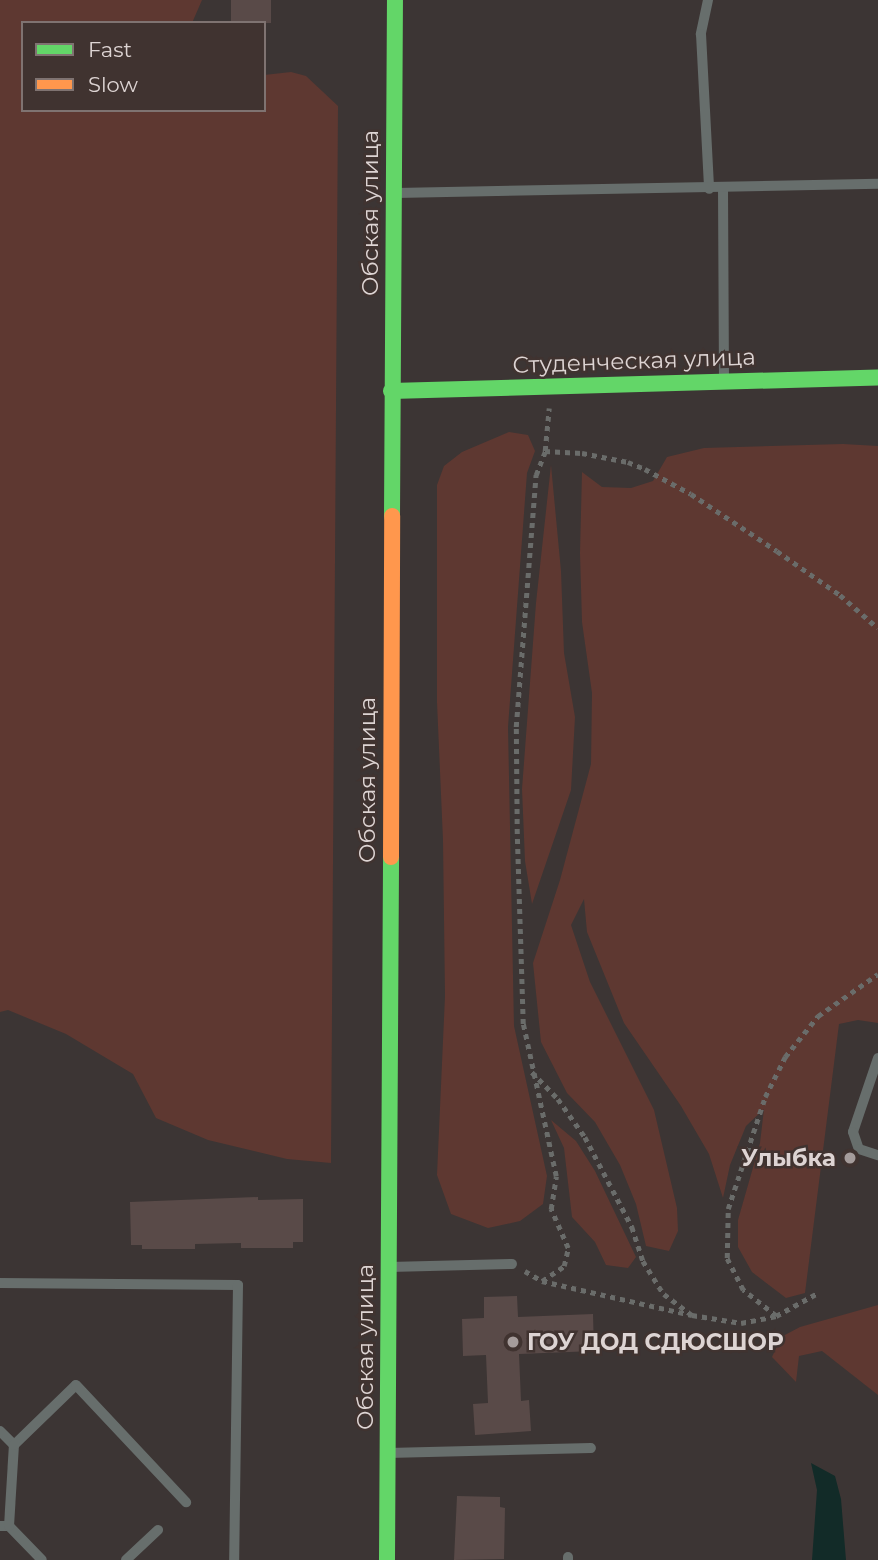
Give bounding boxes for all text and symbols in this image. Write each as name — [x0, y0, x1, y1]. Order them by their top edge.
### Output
legend — [21, 21, 266, 112]
text: Fast — [88, 37, 132, 62]
text: Slow — [88, 72, 138, 97]
street label: Обская улица — [356, 130, 384, 296]
street label: Студенческая улица — [512, 343, 756, 379]
street label: Обская улица — [353, 697, 381, 863]
place label: Улыбка — [741, 1144, 836, 1172]
marker: Улыбка — [842, 1150, 858, 1166]
street label: Обская улица — [351, 1264, 379, 1430]
place label: ГОУ ДОД СДЮСШОР — [527, 1328, 784, 1356]
marker: ГОУ ДОД СДЮСШОР — [505, 1334, 521, 1350]

